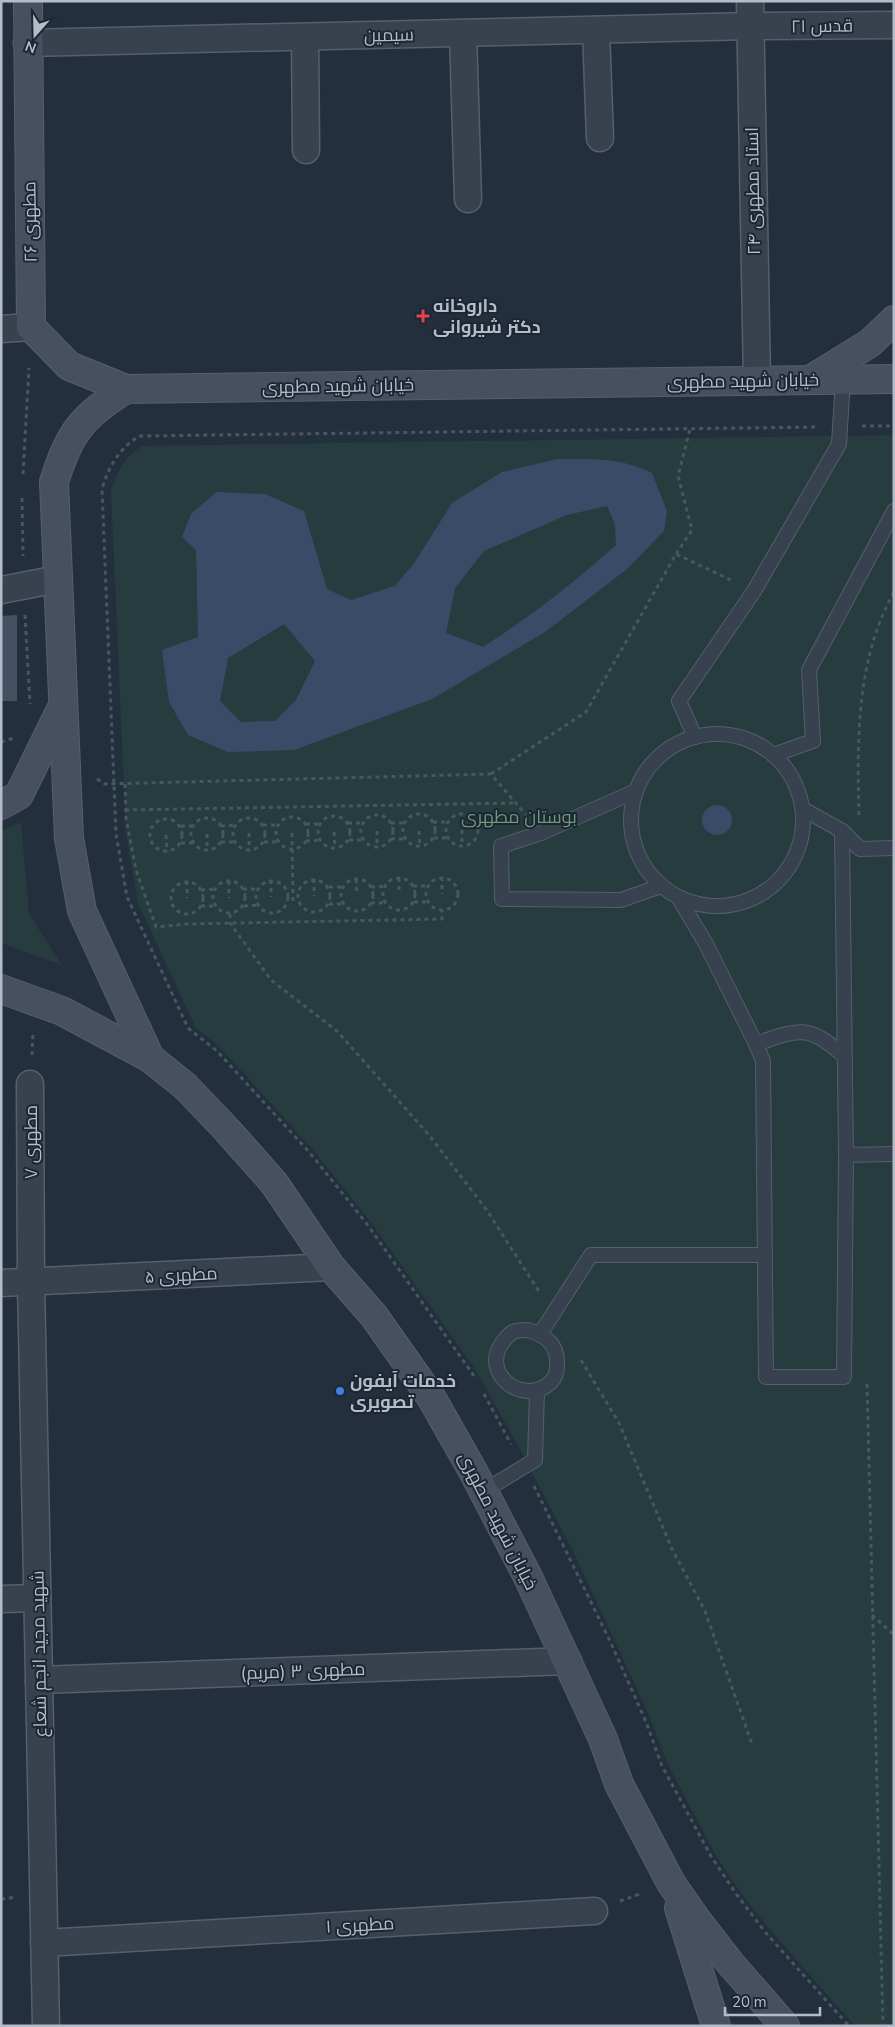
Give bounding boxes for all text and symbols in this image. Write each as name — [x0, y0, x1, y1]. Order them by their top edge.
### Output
north arrow — [10, 10, 60, 60]
street label: قدس ۲۱ — [791, 13, 853, 39]
street label: سیمین — [364, 23, 414, 47]
text: N — [23, 36, 39, 57]
street label: استاد مطهری ۲۴ — [740, 127, 766, 255]
street label: مطهری ۲۶ — [17, 181, 43, 263]
place label: داروخانه دکتر شیروانی — [433, 294, 541, 339]
marker: داروخانه دکتر شیروانی — [417, 310, 429, 322]
street label: خیابان شهید مطهری — [667, 368, 819, 394]
street label: خیابان شهید مطهری — [262, 373, 414, 399]
park label: بوستان مطهری — [461, 805, 577, 829]
street label: مطهری ۷ — [19, 1105, 43, 1179]
street label: مطهری ۵ — [144, 1261, 218, 1289]
place label: خدمات آیفون تصویری — [350, 1369, 456, 1414]
marker: خدمات آیفون تصویری — [334, 1385, 346, 1397]
street label: خیابان شهید مطهری — [453, 1448, 543, 1594]
street label: شهید مجید انجم شعاع — [26, 1570, 52, 1738]
street label: مطهری ۳ (مریم) — [240, 1657, 366, 1685]
street label: مطهری ۱ — [325, 1911, 395, 1939]
scale bar — [725, 1984, 820, 2016]
text: 20 m — [732, 1992, 767, 2012]

